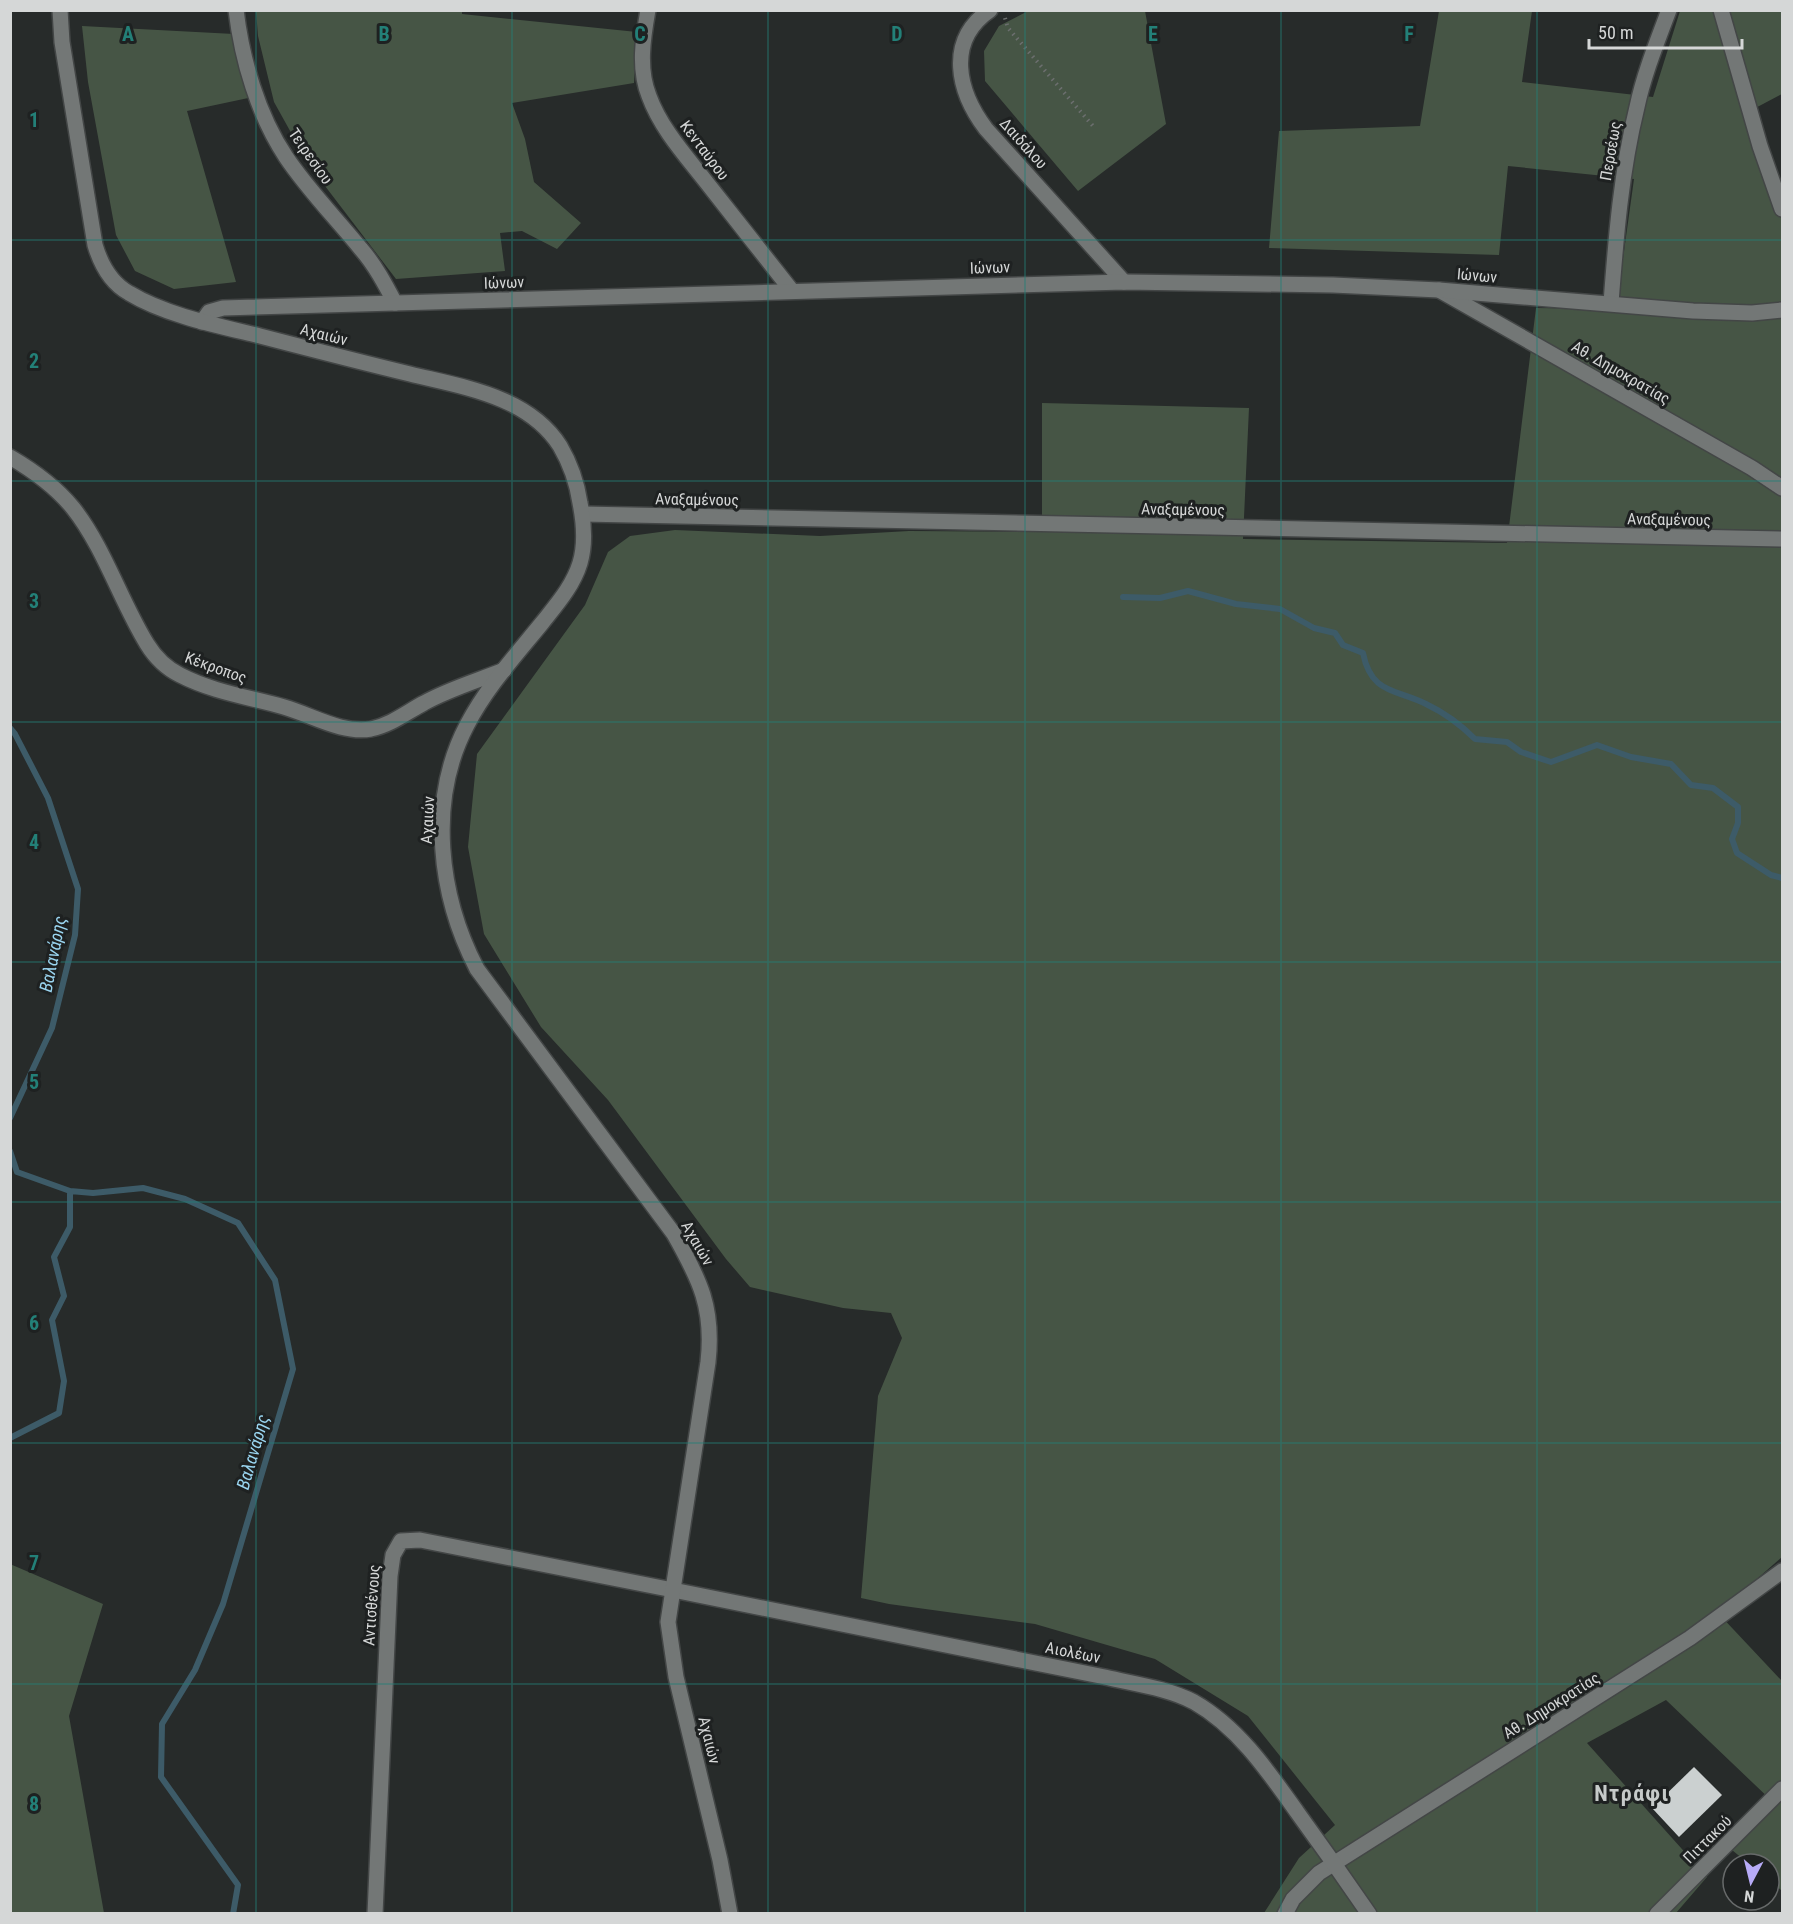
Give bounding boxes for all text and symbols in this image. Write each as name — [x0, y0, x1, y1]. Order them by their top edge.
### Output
scale bar — [1589, 12, 1742, 50]
text: A — [122, 22, 134, 46]
text: B — [378, 22, 390, 46]
text: C — [634, 22, 646, 46]
text: D — [891, 22, 903, 46]
text: E — [1148, 22, 1158, 46]
text: F — [1404, 22, 1414, 46]
text: 50 m — [1598, 22, 1633, 43]
text: 1 — [29, 108, 39, 132]
street label: Δαιδάλου — [996, 114, 1051, 173]
street label: Κενταύρου — [676, 117, 733, 184]
street label: Περσέως — [1596, 120, 1625, 182]
street label: Τειρεσίου — [285, 125, 337, 188]
street label: Ιώνων — [970, 257, 1011, 278]
street label: Ιώνων — [1456, 264, 1498, 287]
street label: Ιώνων — [484, 272, 525, 293]
street label: Αχαιών — [298, 319, 350, 350]
street label: Αθ. Δημοκρατίας — [1568, 337, 1673, 408]
text: 2 — [29, 349, 39, 373]
street label: Αναξαμένους — [655, 489, 739, 510]
street label: Αναξαμένους — [1141, 499, 1225, 520]
street label: Αναξαμένους — [1627, 509, 1711, 530]
text: 3 — [29, 589, 39, 613]
street label: Κέκροπος — [182, 648, 249, 687]
street label: Αχαιών — [417, 795, 438, 845]
text: 4 — [29, 830, 39, 854]
water label: Βαλανάρης — [35, 914, 70, 994]
text: 5 — [29, 1070, 39, 1094]
street label: Αχαιών — [677, 1218, 718, 1269]
text: 6 — [29, 1311, 39, 1335]
water label: Βαλανάρης — [232, 1412, 273, 1492]
text: 7 — [29, 1551, 39, 1575]
street label: Αντισθένους — [359, 1564, 384, 1646]
street label: Αιολέων — [1044, 1638, 1102, 1667]
street label: Αθ. Δημοκρατίας — [1499, 1668, 1603, 1743]
street label: Αχαιών — [694, 1715, 725, 1766]
district label: Ντράφι — [1594, 1781, 1670, 1806]
text: 8 — [29, 1792, 39, 1816]
street label: Πιττακού — [1679, 1811, 1735, 1867]
north arrow — [1721, 1852, 1781, 1912]
text: N — [1743, 1886, 1755, 1906]

